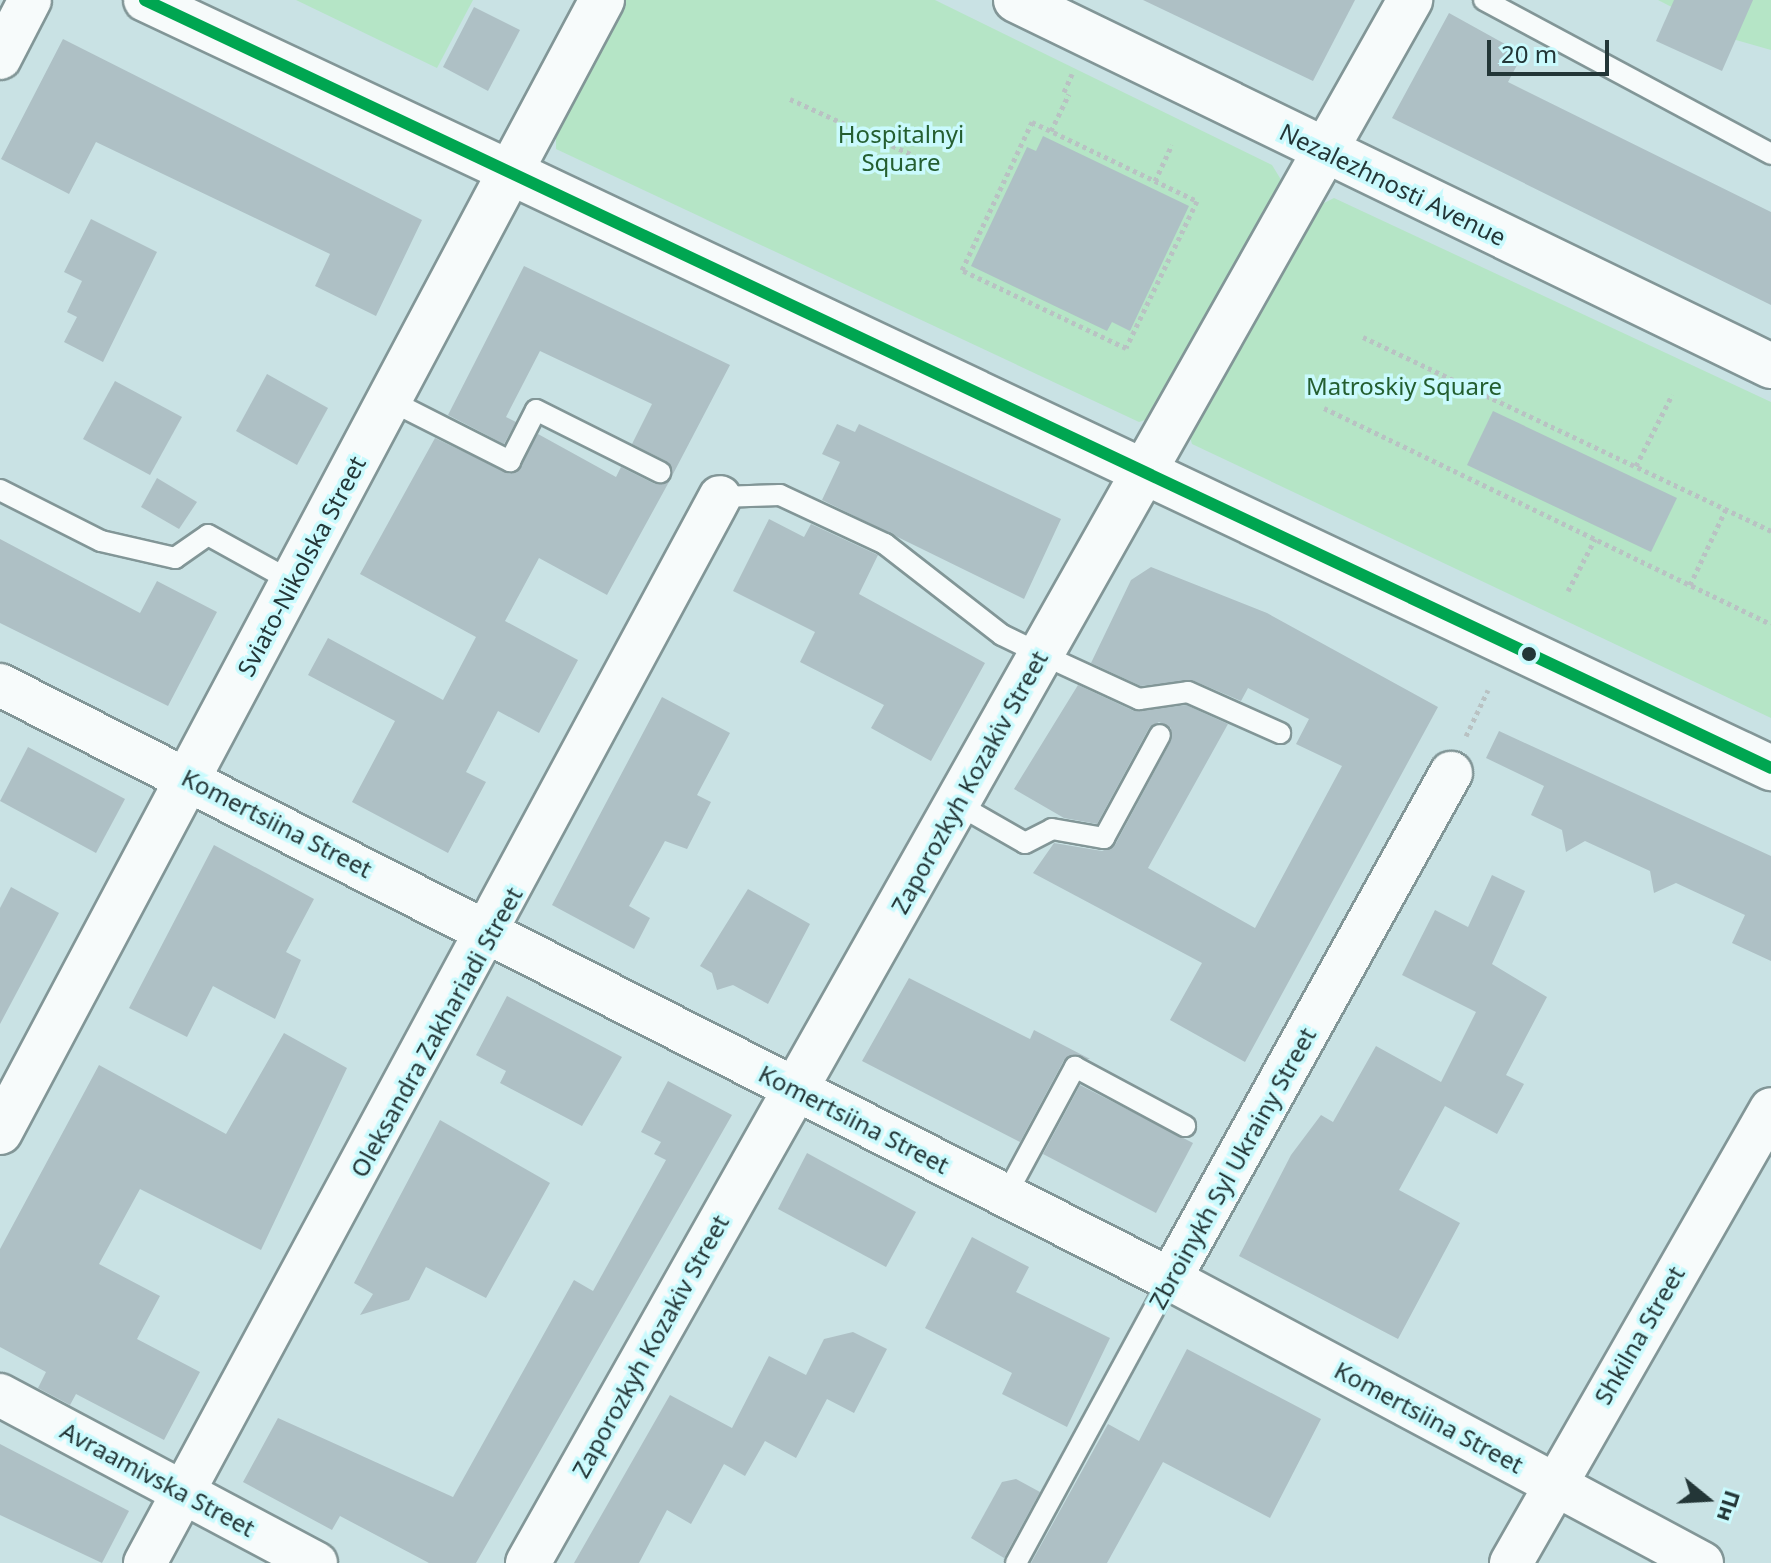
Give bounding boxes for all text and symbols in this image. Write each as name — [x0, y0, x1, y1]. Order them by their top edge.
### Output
scale bar — [1491, 24, 1613, 74]
text: 20 m — [1501, 37, 1557, 70]
street label: Nezalezhnosti Avenue — [1275, 117, 1511, 251]
park label: Hospitalnyi Square — [838, 120, 964, 176]
park label: Matroskiy Square — [1306, 372, 1502, 400]
street label: Sviato-Nikolska Street — [231, 451, 371, 681]
street label: Zaporozkyh Kozakiv Street — [885, 646, 1053, 918]
unlabelled marker — [1521, 646, 1537, 662]
street label: Komertsiina Street — [177, 763, 377, 883]
street label: Oleksandra Zakhariadi Street — [344, 882, 528, 1182]
street label: Zbroinykh Syl Ukrainy Street — [1143, 1022, 1321, 1314]
street label: Komertsiina Street — [754, 1059, 954, 1179]
street label: Zaporozkyh Kozakiv Street — [566, 1210, 734, 1482]
street label: Shkilna Street — [1588, 1261, 1690, 1409]
street label: Komertsiina Street — [1330, 1355, 1528, 1479]
street label: Avraamivska Street — [56, 1416, 260, 1542]
north arrow — [1667, 1459, 1747, 1539]
text: Пн — [1711, 1487, 1749, 1526]

